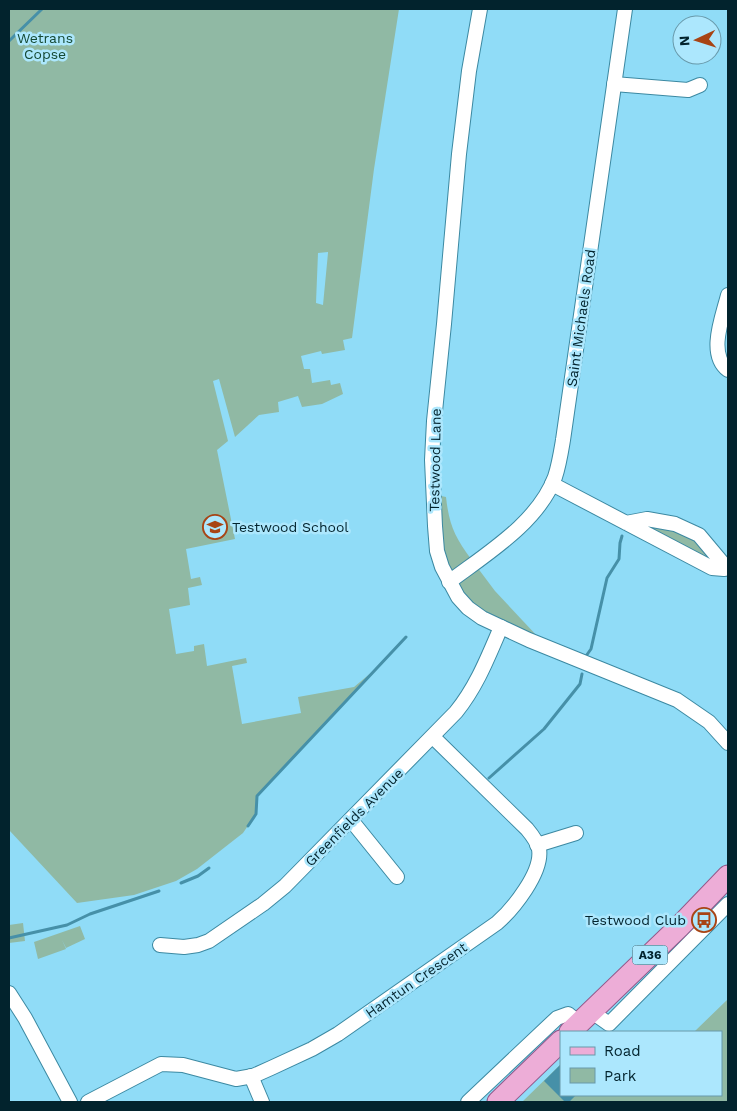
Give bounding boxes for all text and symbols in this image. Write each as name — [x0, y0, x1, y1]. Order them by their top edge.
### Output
north arrow — [672, 15, 722, 65]
park label: Wetrans Copse — [17, 30, 73, 62]
text: N — [676, 35, 692, 47]
street label: Saint Michaels Road — [563, 248, 599, 388]
street label: Testwood Lane — [426, 408, 444, 512]
school or university icon: Testwood School — [202, 514, 228, 540]
place label: Testwood School — [232, 519, 349, 535]
street label: Greenfields Avenue — [302, 765, 406, 869]
bus stop icon: Testwood Club — [691, 907, 717, 933]
place label: Testwood Club — [585, 912, 686, 928]
street label: Hamtun Crescent — [362, 939, 470, 1021]
road number: A36 — [632, 946, 668, 964]
legend — [560, 1031, 722, 1096]
text: Road — [604, 1042, 641, 1060]
text: Park — [604, 1067, 637, 1085]

